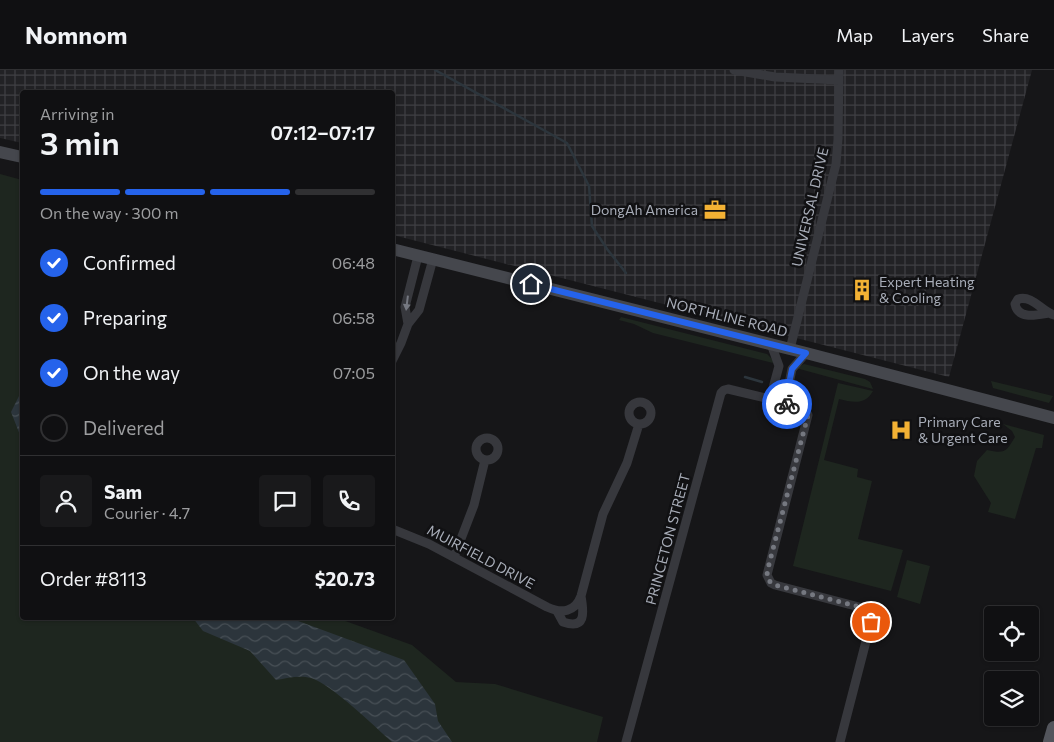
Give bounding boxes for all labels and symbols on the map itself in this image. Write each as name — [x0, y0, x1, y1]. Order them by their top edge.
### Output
street label: UNIVERSAL DRIVE — [787, 145, 832, 268]
office icon: DongAh America — [702, 197, 728, 223]
place label: DongAh America — [591, 201, 698, 218]
pin — [510, 263, 552, 305]
place label: Expert Heating & Cooling — [879, 273, 975, 306]
building icon: Expert Heating & Cooling — [849, 277, 875, 303]
street label: NORTHLINE ROAD — [665, 293, 789, 340]
one-way arrow — [403, 295, 411, 311]
courier — [762, 379, 812, 429]
place label: Primary Care & Urgent Care — [918, 413, 1008, 446]
hospital icon: Primary Care & Urgent Care — [888, 417, 914, 443]
street label: PRINCETON STREET — [642, 471, 693, 607]
street label: MUIRFIELD DRIVE — [424, 521, 538, 592]
pin — [850, 601, 892, 643]

